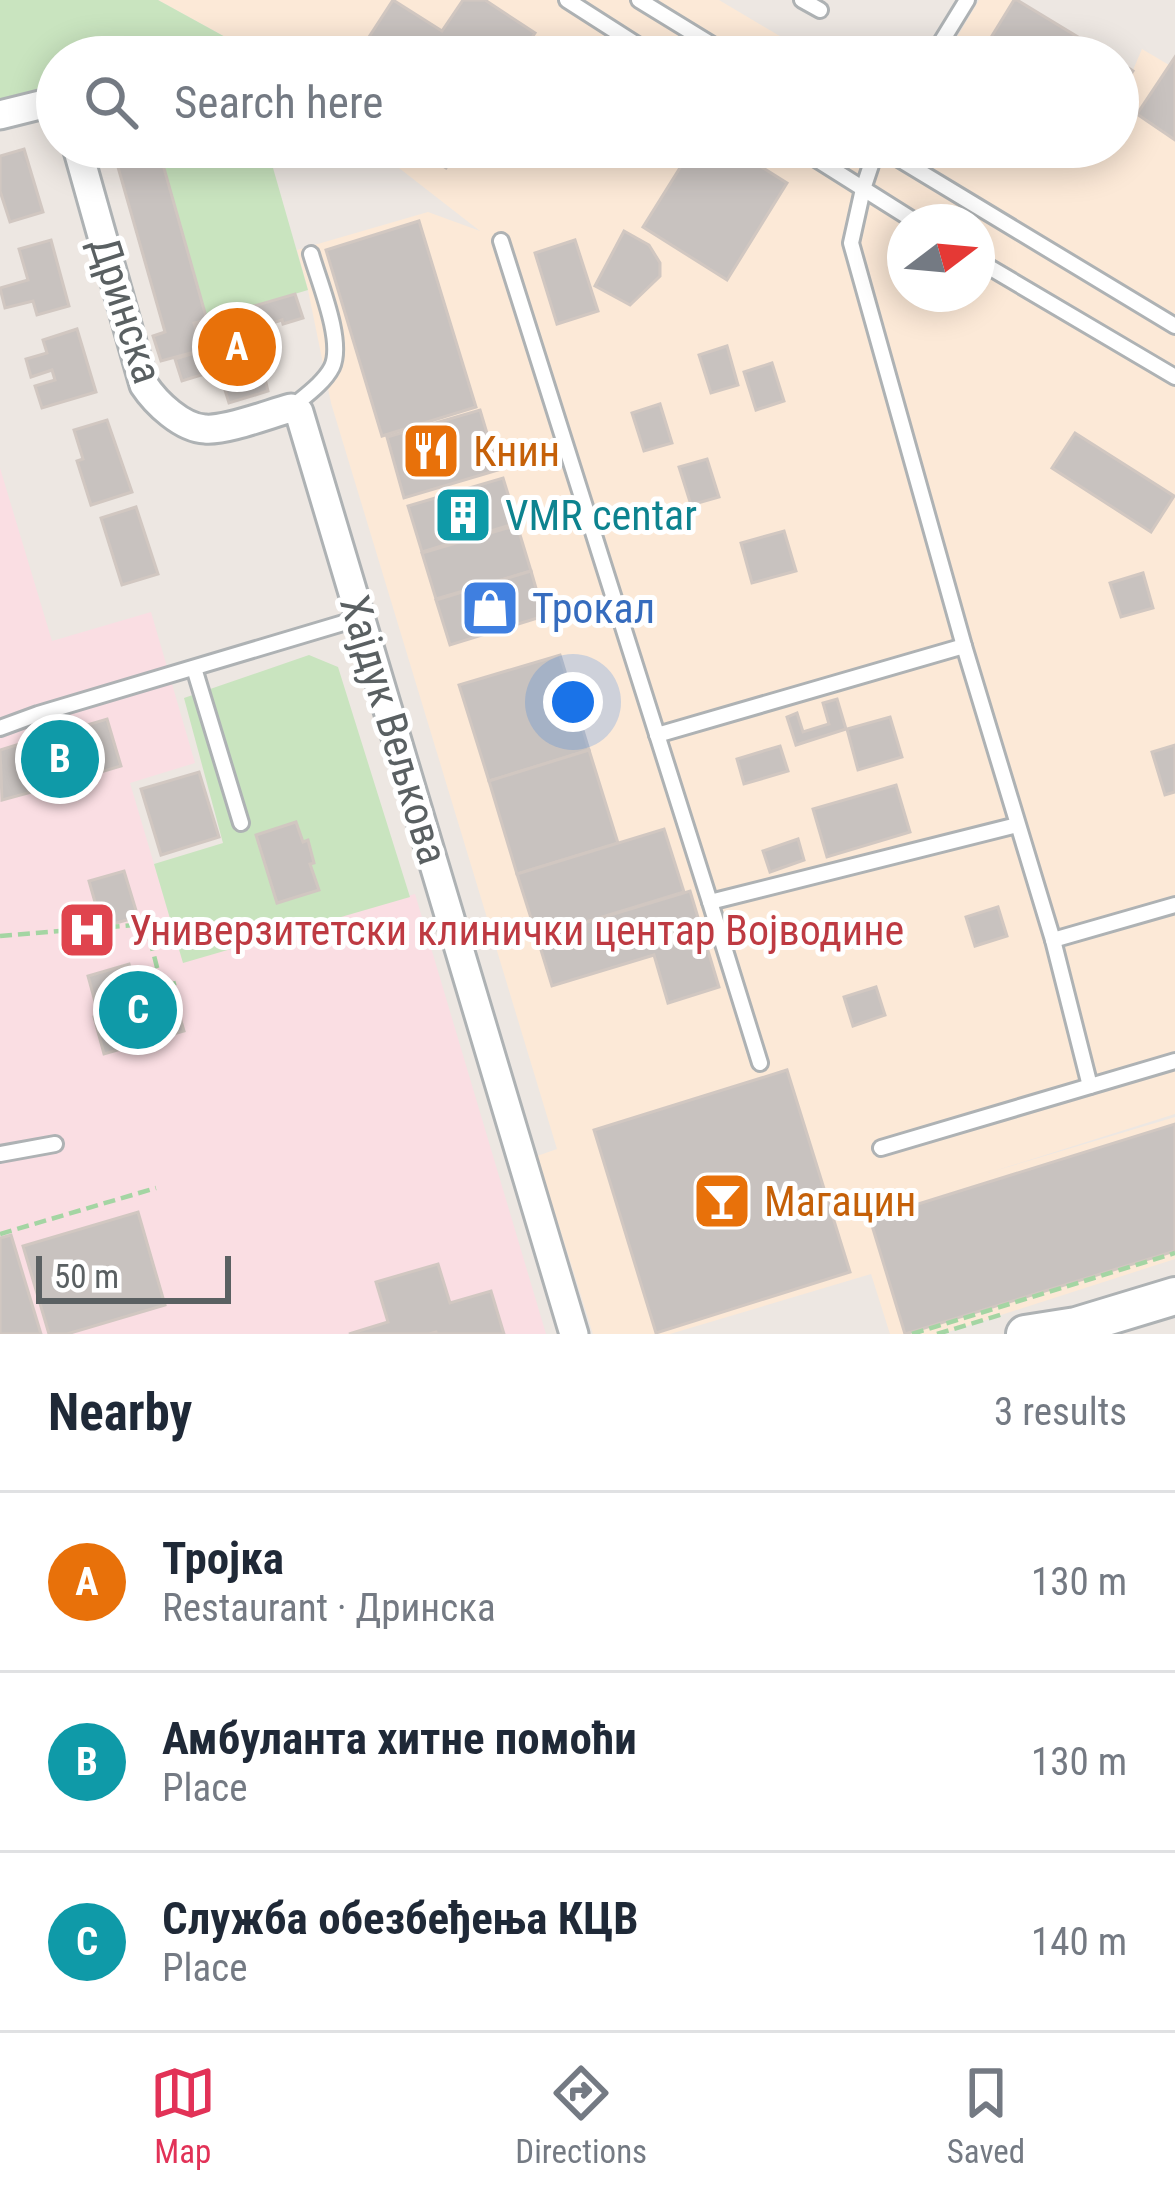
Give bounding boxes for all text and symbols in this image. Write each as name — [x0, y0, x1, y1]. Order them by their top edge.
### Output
search box — [36, 36, 1139, 168]
icon: search — [78, 69, 144, 135]
text: Search here — [174, 76, 383, 129]
north arrow — [887, 204, 995, 312]
street label: Дринска — [79, 231, 173, 389]
pin: A — [198, 302, 276, 392]
restaurant icon: Книн — [400, 420, 462, 482]
place label: Книн — [473, 427, 560, 476]
building icon: VMR centar — [432, 484, 494, 546]
place label: VMR centar — [505, 491, 697, 540]
shop icon: Трокал — [459, 577, 521, 639]
place label: Трокал — [532, 584, 655, 633]
street label: Хајдук Вељкова — [330, 590, 458, 870]
your location — [543, 672, 603, 732]
pin: B — [21, 714, 99, 804]
hospital icon: Универзитетски клинички центар Војводине — [56, 899, 118, 961]
place label: Универзитетски клинички центар Војводине — [129, 906, 904, 955]
pin: C — [99, 965, 177, 1055]
bar icon: Магацин — [691, 1170, 753, 1232]
place label: Магацин — [764, 1177, 916, 1226]
scale bar — [36, 1250, 231, 1303]
text: 50 m — [54, 1257, 119, 1296]
text: Nearby — [48, 1383, 192, 1442]
text: 3 results — [994, 1389, 1127, 1435]
text: Тројка — [162, 1532, 284, 1585]
text: A — [75, 1559, 99, 1605]
text: 130 m — [1031, 1559, 1127, 1605]
text: Restaurant · Дринска — [162, 1585, 496, 1631]
text: Амбуланта хитне помоћи — [162, 1712, 637, 1765]
text: B — [76, 1739, 98, 1785]
text: 130 m — [1031, 1739, 1127, 1785]
text: Place — [162, 1765, 248, 1811]
text: Служба обезбеђења КЦВ — [162, 1892, 638, 1945]
text: C — [76, 1919, 98, 1965]
text: 140 m — [1031, 1919, 1127, 1965]
text: Place — [162, 1945, 248, 1991]
tab: Map — [150, 2060, 216, 2171]
tab: Directions — [515, 2060, 647, 2171]
tab: Saved — [947, 2060, 1025, 2171]

